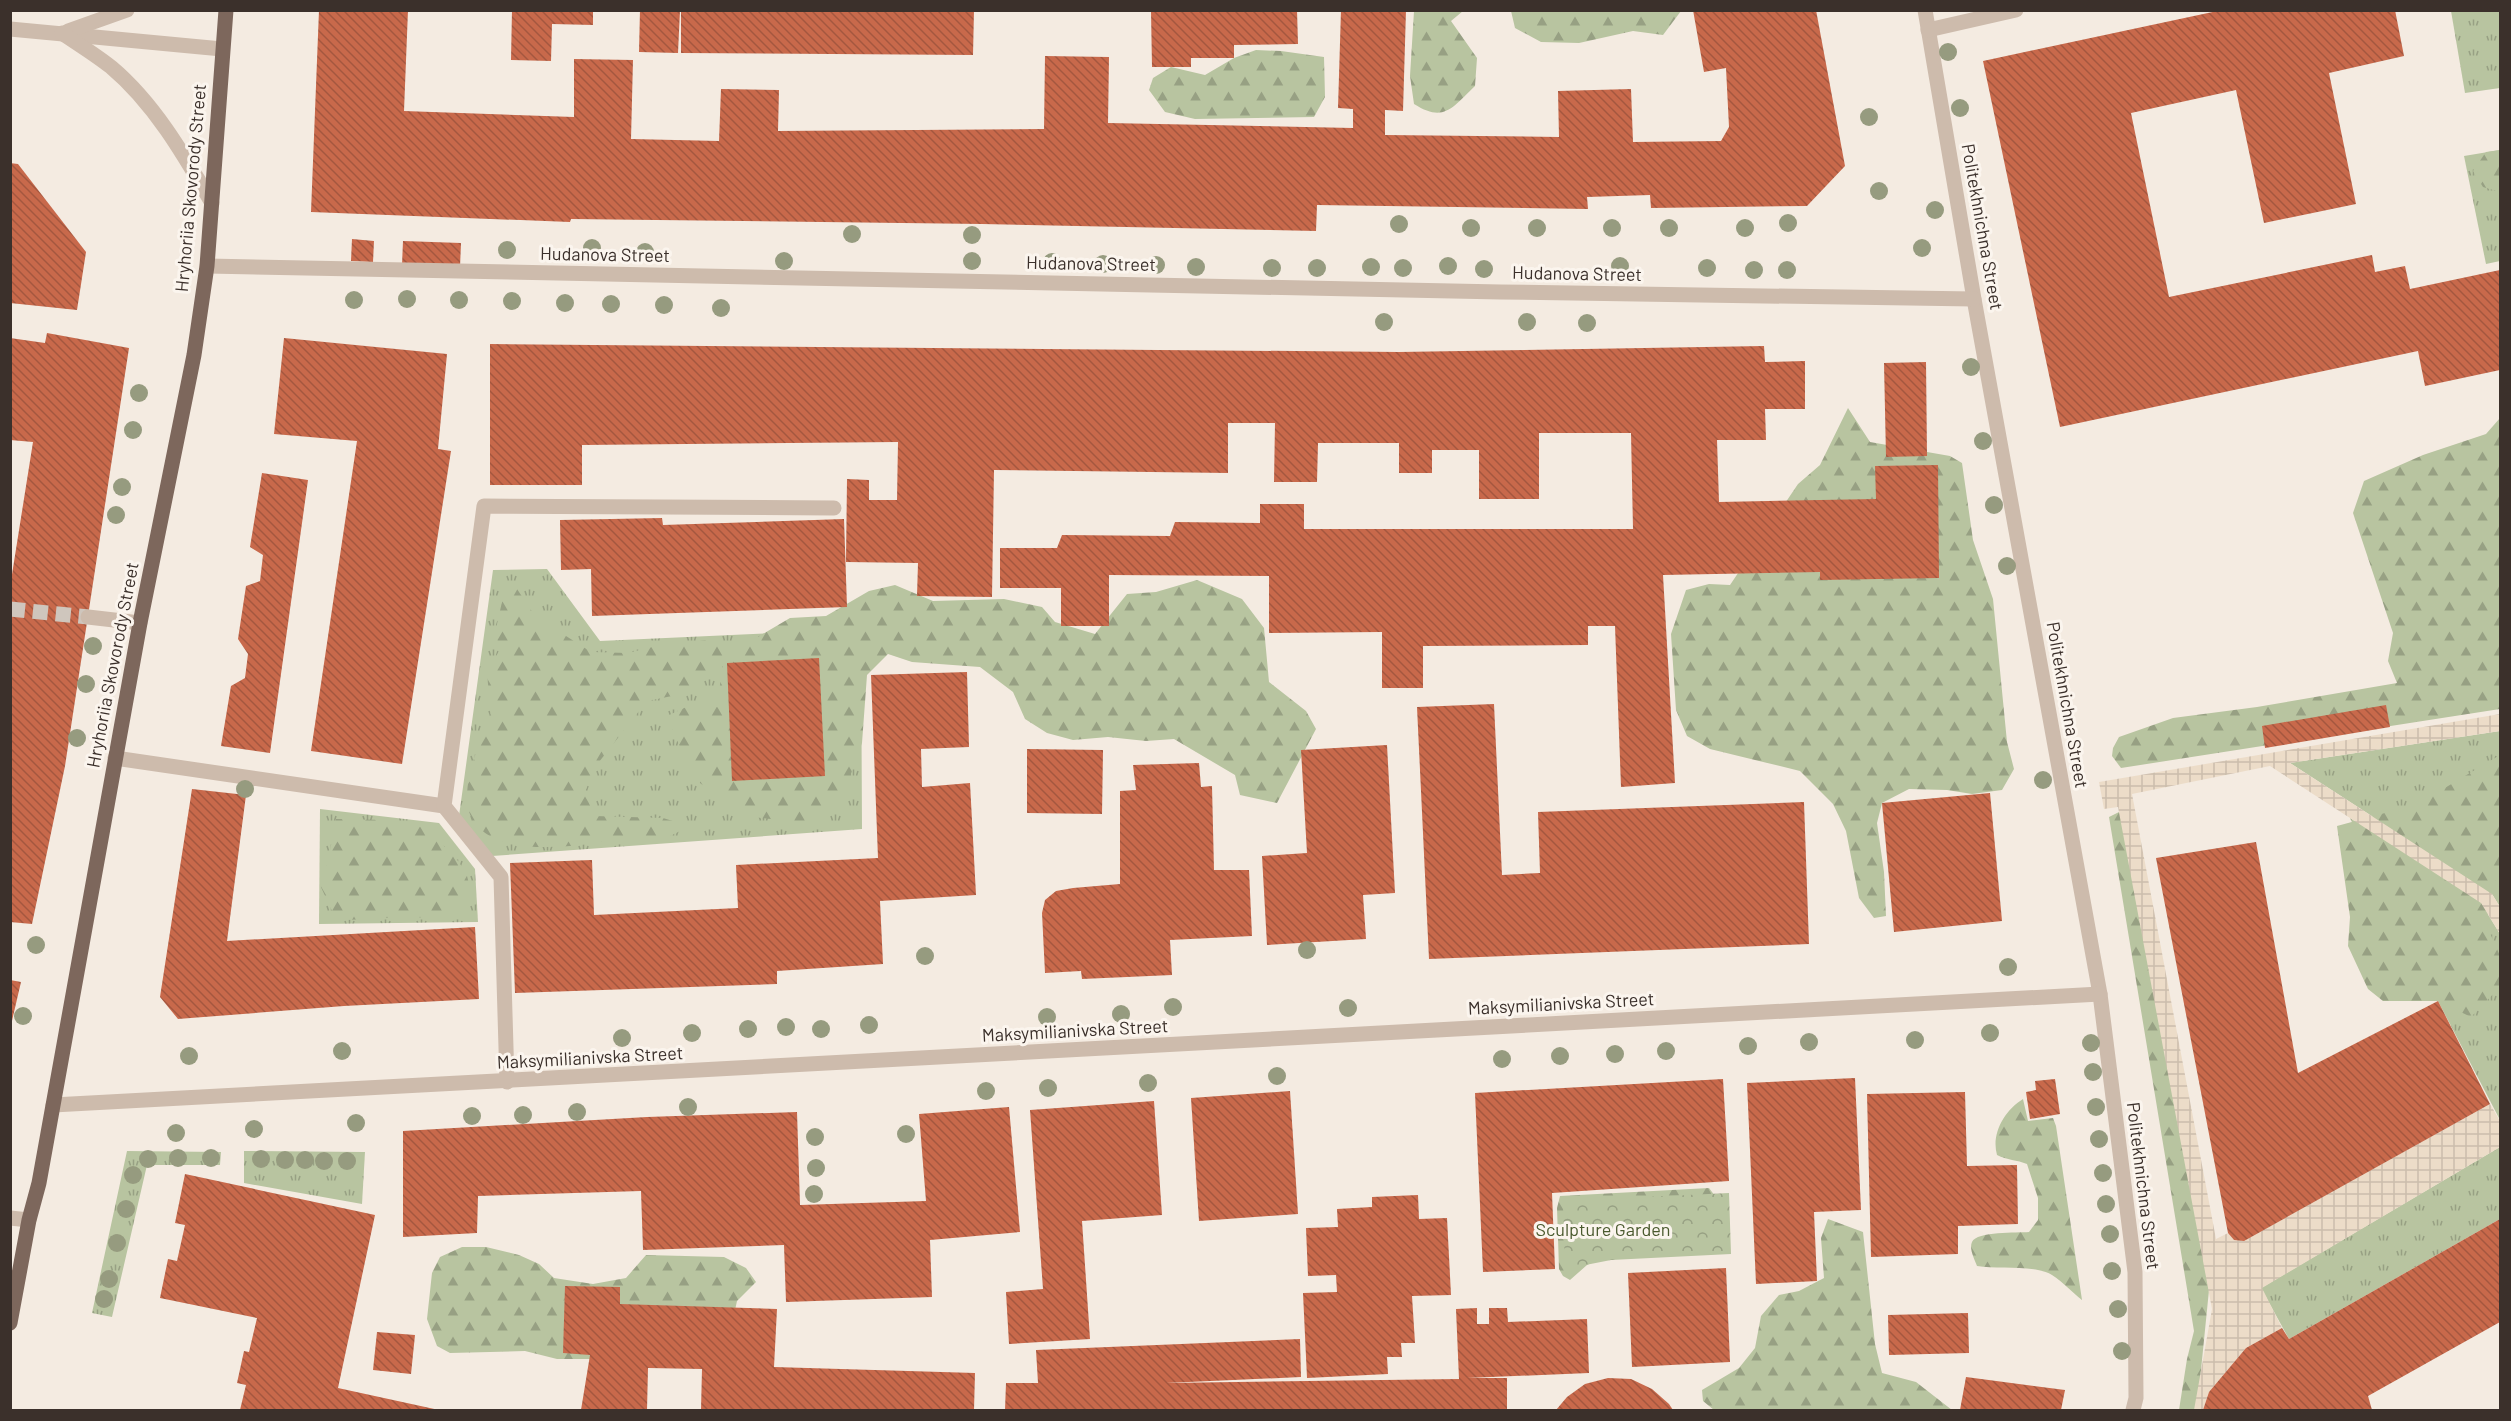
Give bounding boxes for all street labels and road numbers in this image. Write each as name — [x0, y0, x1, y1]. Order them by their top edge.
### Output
street label: Hryhoriia Skovorody Street — [170, 83, 210, 293]
street label: Politekhnichna Street — [1958, 142, 2008, 312]
street label: Hudanova Street — [540, 242, 670, 266]
street label: Hudanova Street — [1026, 251, 1156, 275]
street label: Hudanova Street — [1512, 261, 1642, 285]
street label: Hryhoriia Skovorody Street — [81, 560, 143, 769]
street label: Politekhnichna Street — [2043, 620, 2093, 790]
street label: Maksymilianivska Street — [1467, 987, 1655, 1019]
street label: Maksymilianivska Street — [981, 1014, 1169, 1046]
street label: Maksymilianivska Street — [496, 1041, 684, 1073]
street label: Politekhnichna Street — [2123, 1101, 2165, 1271]

